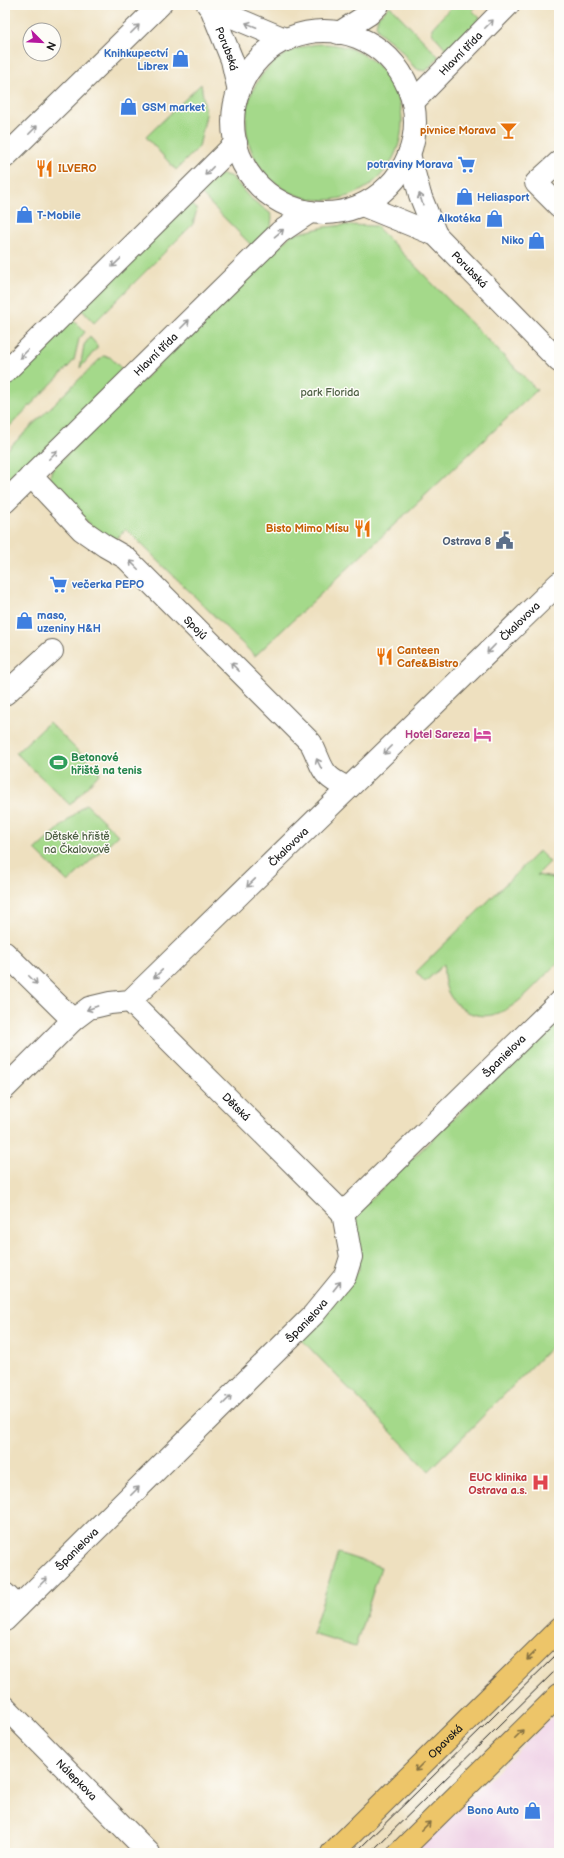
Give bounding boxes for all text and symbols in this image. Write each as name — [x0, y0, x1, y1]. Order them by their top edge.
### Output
one-way arrow — [484, 19, 494, 29]
one-way arrow — [245, 20, 257, 28]
north arrow — [22, 22, 62, 62]
one-way arrow — [130, 24, 140, 34]
street label: Porubská — [212, 25, 240, 72]
street label: Hlavní třída — [437, 29, 485, 78]
text: N — [43, 39, 58, 52]
place label: Knihkupectví Librex — [104, 47, 168, 73]
shop icon: Knihkupectví Librex — [171, 49, 191, 69]
shop icon: GSM market — [119, 97, 139, 117]
place label: GSM market — [142, 101, 205, 114]
bar icon: pivnice Morava — [499, 120, 519, 140]
place label: pivnice Morava — [420, 124, 496, 137]
one-way arrow — [28, 125, 38, 135]
supermarket icon: potraviny Morava — [456, 154, 476, 174]
restaurant icon: ILVERO — [35, 158, 55, 178]
place label: potraviny Morava — [367, 158, 453, 171]
place label: ILVERO — [58, 162, 96, 175]
one-way arrow — [204, 166, 213, 176]
shop icon: Heliasport — [454, 187, 474, 207]
place label: Heliasport — [477, 191, 530, 204]
one-way arrow — [417, 194, 425, 206]
shop icon: T-Mobile — [14, 205, 34, 225]
shop icon: Alkotéka — [484, 208, 504, 228]
place label: T-Mobile — [37, 209, 81, 222]
place label: Alkotéka — [437, 212, 481, 225]
one-way arrow — [273, 229, 284, 238]
shop icon: Niko — [527, 230, 547, 250]
place label: Niko — [501, 234, 524, 247]
street label: Porubská — [449, 249, 490, 291]
one-way arrow — [111, 258, 121, 268]
one-way arrow — [181, 319, 190, 329]
street label: Hlavní třída — [131, 330, 180, 379]
one-way arrow — [19, 349, 29, 359]
park label: park Florida — [300, 386, 360, 399]
one-way arrow — [48, 450, 58, 460]
restaurant icon: Bisto Mimo Mísu — [352, 518, 372, 538]
place label: Bisto Mimo Mísu — [266, 522, 349, 535]
public building icon: Ostrava 8 — [494, 531, 514, 551]
place label: Ostrava 8 — [443, 535, 491, 548]
one-way arrow — [129, 560, 138, 570]
supermarket icon: večerka PEPO — [49, 574, 69, 594]
place label: večerka PEPO — [71, 578, 144, 591]
street label: Čkalovova — [497, 599, 543, 644]
place label: maso, uzeniny H&H — [37, 609, 101, 635]
shop icon: maso, uzeniny H&H — [14, 611, 34, 631]
street label: Spojů — [181, 614, 210, 642]
place label: Canteen Cafe&Bistro — [397, 644, 458, 670]
one-way arrow — [486, 644, 496, 654]
restaurant icon: Canteen Cafe&Bistro — [374, 646, 394, 666]
one-way arrow — [230, 662, 240, 672]
hotel icon: Hotel Sareza — [473, 724, 493, 744]
place label: Hotel Sareza — [405, 728, 470, 741]
one-way arrow — [383, 745, 393, 755]
place label: Betonové hřiště na tenis — [71, 751, 143, 777]
sports icon: Betonové hřiště na tenis — [48, 753, 68, 773]
one-way arrow — [315, 758, 322, 770]
street label: Čkalovova — [265, 825, 311, 869]
park label: Dětské hřiště na Čkalovově — [44, 830, 110, 856]
one-way arrow — [246, 878, 256, 888]
one-way arrow — [153, 969, 163, 978]
one-way arrow — [28, 975, 38, 985]
one-way arrow — [86, 1005, 99, 1012]
street label: Španielova — [479, 1032, 529, 1080]
street label: Dětská — [219, 1091, 253, 1124]
one-way arrow — [332, 1280, 341, 1291]
street label: Španielova — [282, 1296, 331, 1345]
one-way arrow — [222, 1395, 232, 1404]
place label: EUC klinika Ostrava a.s. — [469, 1471, 528, 1497]
hospital icon: EUC klinika Ostrava a.s. — [530, 1473, 550, 1493]
one-way arrow — [130, 1486, 140, 1496]
street label: Španielova — [52, 1525, 101, 1573]
one-way arrow — [38, 1578, 48, 1587]
one-way arrow — [526, 1651, 536, 1661]
street label: Opavská — [426, 1722, 465, 1761]
one-way arrow — [514, 1729, 524, 1739]
street label: Nálepkova — [53, 1757, 99, 1803]
one-way arrow — [414, 1762, 424, 1772]
shop icon: Bono Auto — [522, 1800, 542, 1820]
place label: Bono Auto — [467, 1804, 519, 1817]
one-way arrow — [421, 1821, 431, 1830]

